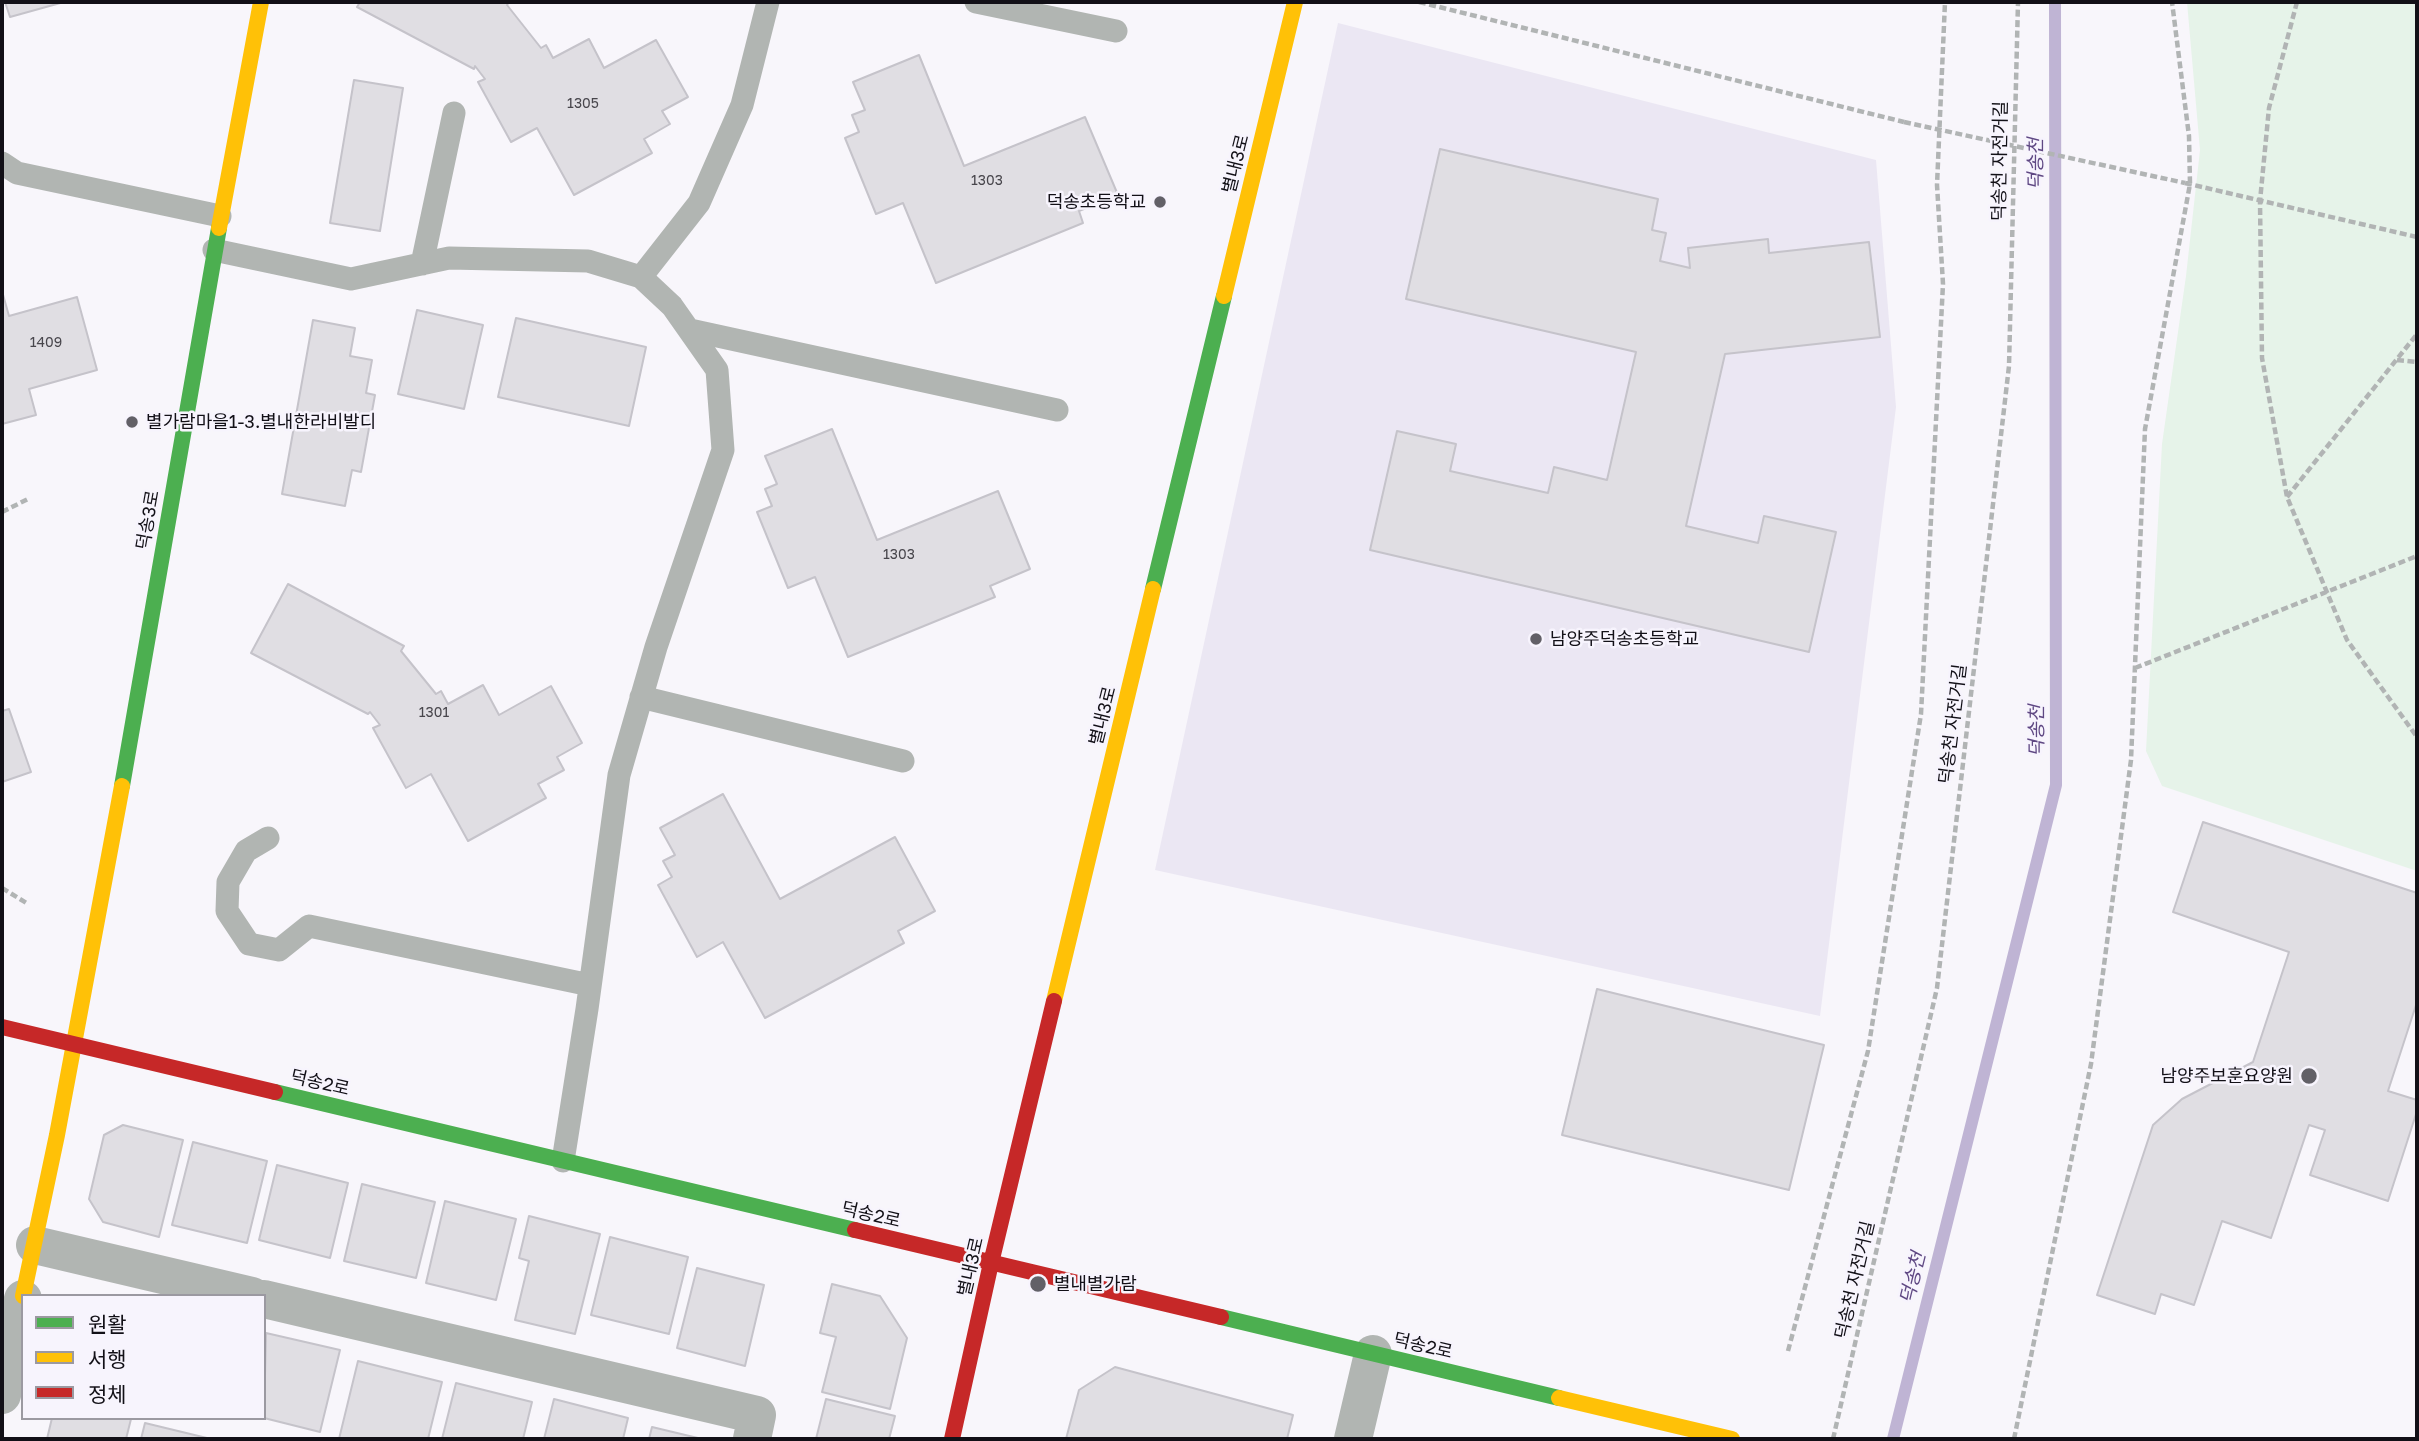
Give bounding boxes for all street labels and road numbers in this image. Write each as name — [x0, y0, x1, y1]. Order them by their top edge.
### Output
street label: 덕송천 자전거길 — [1988, 101, 2012, 221]
street label: 별내3로 — [1218, 132, 1254, 196]
street label: 덕송3로 — [132, 488, 164, 552]
street label: 덕송천 자전거길 — [1935, 663, 1971, 785]
street label: 별내3로 — [1085, 684, 1121, 748]
street label: 덕송2로 — [288, 1066, 352, 1100]
street label: 덕송2로 — [839, 1198, 903, 1232]
street label: 덕송천 자전거길 — [1831, 1219, 1879, 1341]
street label: 별내3로 — [954, 1235, 988, 1299]
street label: 덕송2로 — [1391, 1329, 1455, 1363]

